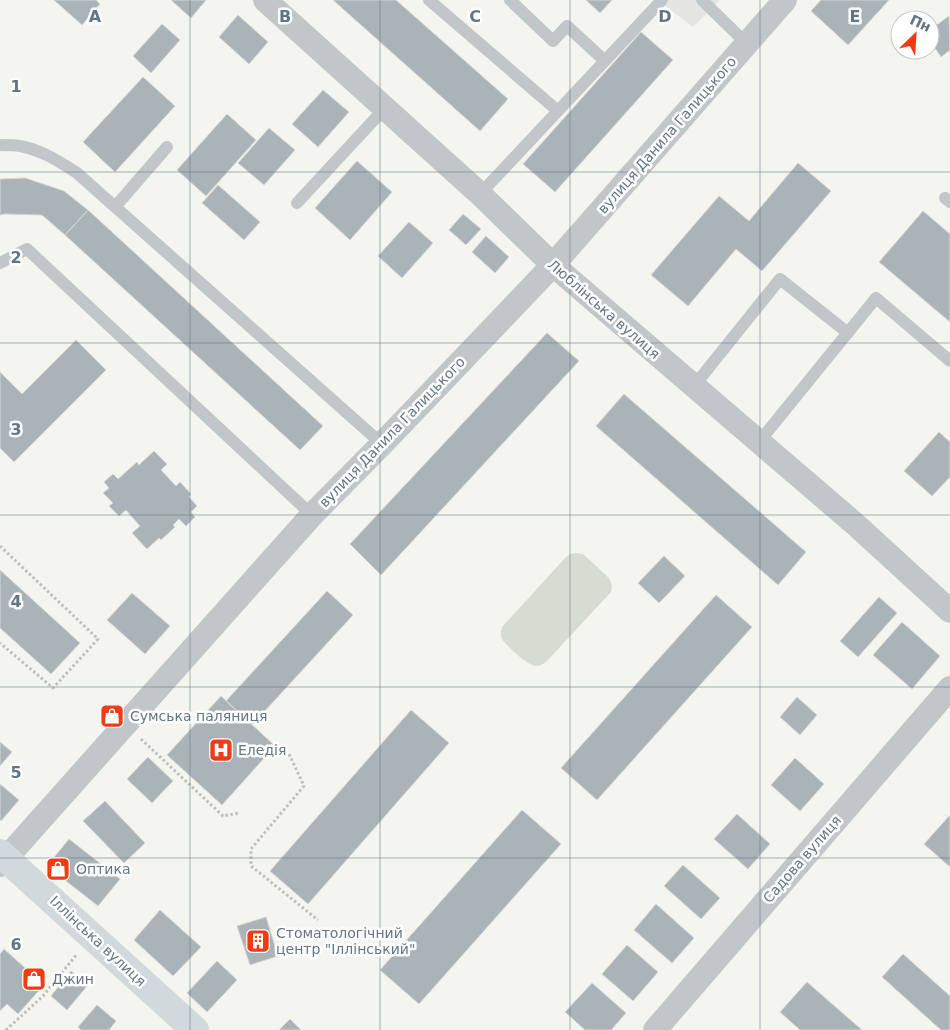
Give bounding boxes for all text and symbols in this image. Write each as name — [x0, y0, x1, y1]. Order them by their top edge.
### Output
text: A — [89, 7, 102, 26]
text: B — [279, 7, 291, 26]
text: C — [469, 7, 481, 26]
text: D — [658, 7, 672, 26]
text: E — [850, 7, 860, 26]
north arrow — [890, 10, 940, 60]
text: Пн — [907, 11, 934, 35]
street label: вулиця Данила Галицького — [594, 53, 740, 217]
text: 1 — [10, 77, 22, 96]
text: 2 — [10, 248, 22, 267]
street label: Люблінська вулиця — [545, 256, 663, 362]
street label: вулиця Данила Галицького — [316, 354, 468, 510]
text: 3 — [10, 420, 22, 439]
text: 4 — [10, 592, 22, 611]
shop icon: Сумська паляниця — [99, 703, 125, 729]
place label: Сумська паляниця — [130, 708, 267, 724]
hospital icon: Еледія — [208, 737, 234, 763]
place label: Еледія — [238, 742, 286, 758]
text: 5 — [10, 763, 22, 782]
street label: Садова вулиця — [760, 812, 844, 906]
shop icon: Оптика — [45, 856, 71, 882]
place label: Оптика — [76, 861, 130, 877]
street label: Іллінська вулиця — [47, 893, 149, 989]
place label: Стоматологічний центр "Іллінський" — [276, 925, 415, 957]
building icon: Стоматологічний центр "Іллінський" — [245, 928, 271, 954]
text: 6 — [10, 935, 22, 954]
shop icon: Джин — [21, 966, 47, 992]
place label: Джин — [52, 971, 94, 987]

